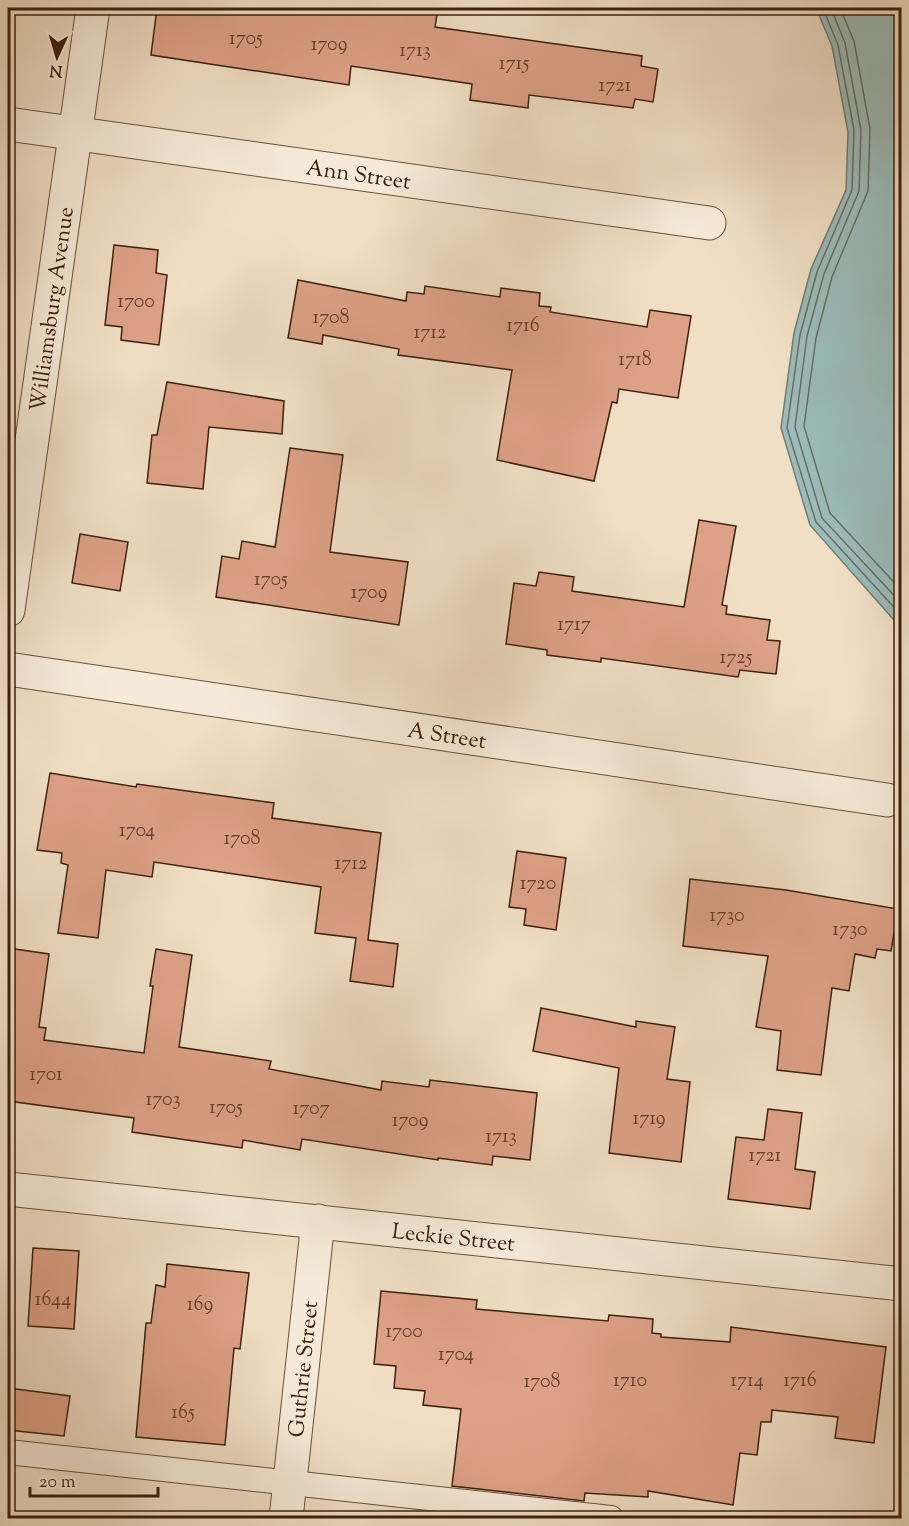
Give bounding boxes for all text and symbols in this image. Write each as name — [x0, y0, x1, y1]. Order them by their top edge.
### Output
house number: 1705 — [229, 25, 263, 54]
north arrow — [27, 27, 87, 87]
house number: 1709 — [311, 31, 347, 60]
house number: 1713 — [399, 37, 431, 66]
house number: 1715 — [499, 50, 529, 79]
text: N — [49, 58, 63, 81]
house number: 1721 — [599, 72, 632, 101]
street label: Ann Street — [304, 153, 413, 200]
street label: Williamsburg Avenue — [23, 205, 84, 414]
house number: 1700 — [117, 288, 155, 317]
house number: 1708 — [312, 304, 350, 333]
house number: 1716 — [506, 312, 540, 341]
house number: 1712 — [414, 319, 446, 348]
house number: 1718 — [618, 346, 652, 375]
house number: 1705 — [254, 566, 288, 595]
house number: 1709 — [351, 579, 387, 608]
house number: 1717 — [557, 611, 591, 640]
house number: 1725 — [720, 644, 753, 673]
street label: A Street — [405, 716, 489, 759]
house number: 1704 — [119, 817, 155, 846]
house number: 1708 — [223, 825, 261, 854]
house number: 1712 — [335, 850, 367, 879]
house number: 1720 — [520, 870, 556, 899]
house number: 1730 — [709, 902, 745, 931]
house number: 1730 — [832, 916, 868, 945]
house number: 1701 — [29, 1061, 63, 1090]
house number: 1703 — [145, 1086, 181, 1115]
house number: 1705 — [209, 1094, 243, 1123]
house number: 1707 — [292, 1095, 330, 1124]
house number: 1719 — [632, 1105, 666, 1134]
house number: 1709 — [392, 1107, 428, 1136]
house number: 1713 — [485, 1123, 517, 1152]
house number: 1721 — [749, 1142, 782, 1171]
street label: Leckie Street — [390, 1217, 517, 1262]
house number: 1644 — [35, 1286, 71, 1315]
house number: 169 — [187, 1291, 213, 1320]
street label: Guthrie Street — [282, 1299, 328, 1439]
house number: 1700 — [385, 1318, 423, 1347]
house number: 1704 — [438, 1341, 474, 1370]
house number: 1710 — [613, 1367, 647, 1396]
house number: 1714 — [730, 1367, 764, 1396]
house number: 1716 — [783, 1367, 817, 1396]
house number: 1708 — [523, 1368, 561, 1397]
house number: 165 — [171, 1399, 195, 1428]
scale bar — [30, 1460, 158, 1498]
text: 20 m — [39, 1470, 76, 1496]

